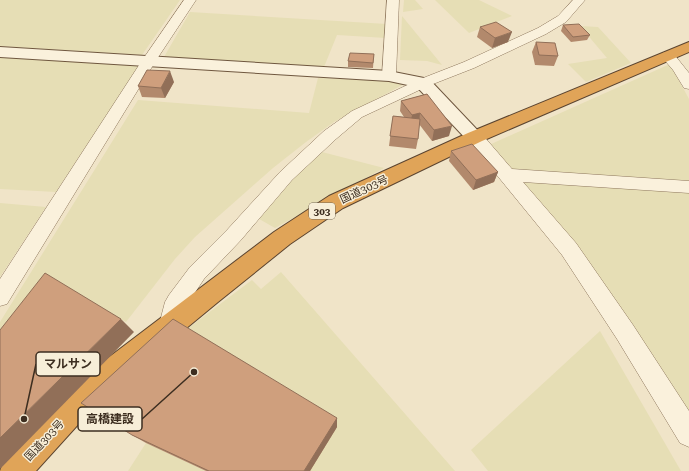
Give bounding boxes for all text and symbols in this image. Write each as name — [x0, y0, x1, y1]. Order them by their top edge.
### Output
street label: 国道303号 — [338, 173, 390, 206]
road number: 303 — [309, 203, 335, 219]
callout: マルサン — [36, 352, 100, 376]
text: マルサン — [44, 357, 92, 371]
callout: 高橋建設 — [78, 407, 142, 431]
text: 高橋建設 — [86, 412, 134, 426]
street label: 国道303号 — [22, 417, 67, 464]

